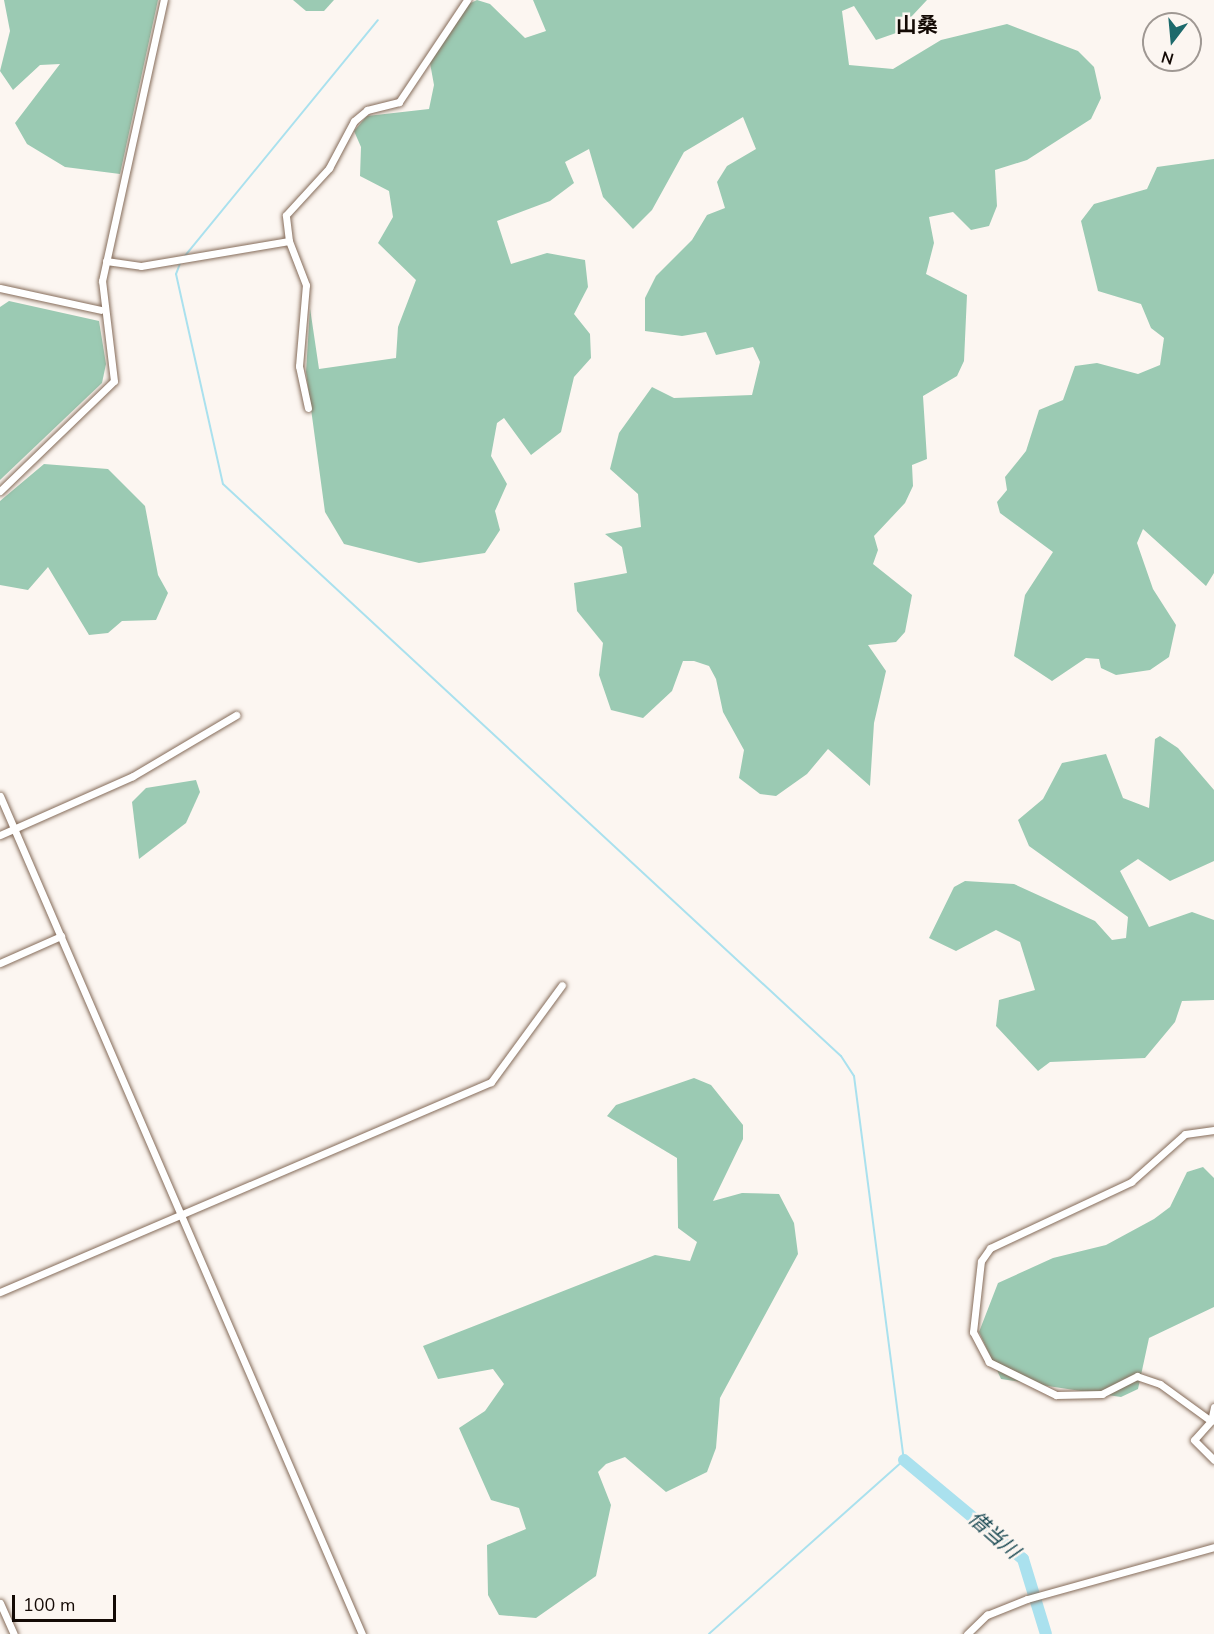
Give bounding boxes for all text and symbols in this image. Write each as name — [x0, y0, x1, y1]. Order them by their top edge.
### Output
district label: 山桑 — [896, 12, 938, 38]
north arrow — [1142, 12, 1202, 72]
text: N — [1159, 45, 1176, 70]
water label: 借当川 — [963, 1506, 1025, 1564]
scale bar — [15, 1583, 118, 1621]
text: 100 m — [23, 1593, 75, 1617]

